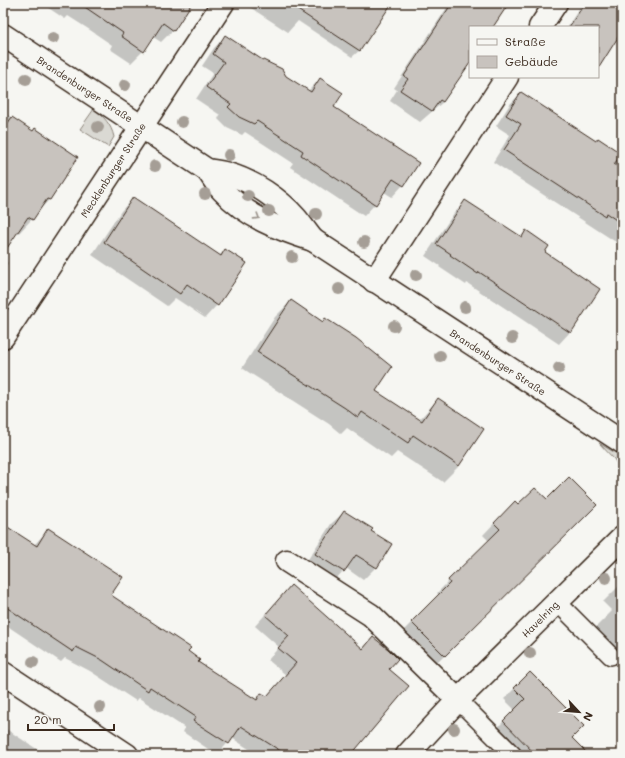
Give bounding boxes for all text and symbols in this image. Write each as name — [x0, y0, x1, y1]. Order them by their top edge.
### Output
legend — [469, 26, 599, 78]
text: Straße — [505, 33, 546, 49]
street label: Brandenburger Straße — [34, 53, 136, 125]
text: Gebäude — [505, 53, 558, 69]
street label: Mecklenburger Straße — [77, 120, 149, 220]
one-way arrow — [252, 212, 259, 219]
street label: Brandenburger Straße — [447, 326, 549, 398]
street label: Havelring — [519, 597, 562, 640]
north arrow — [559, 692, 599, 732]
scale bar — [28, 706, 114, 732]
text: N — [580, 710, 597, 724]
text: 20 m — [34, 711, 62, 727]

